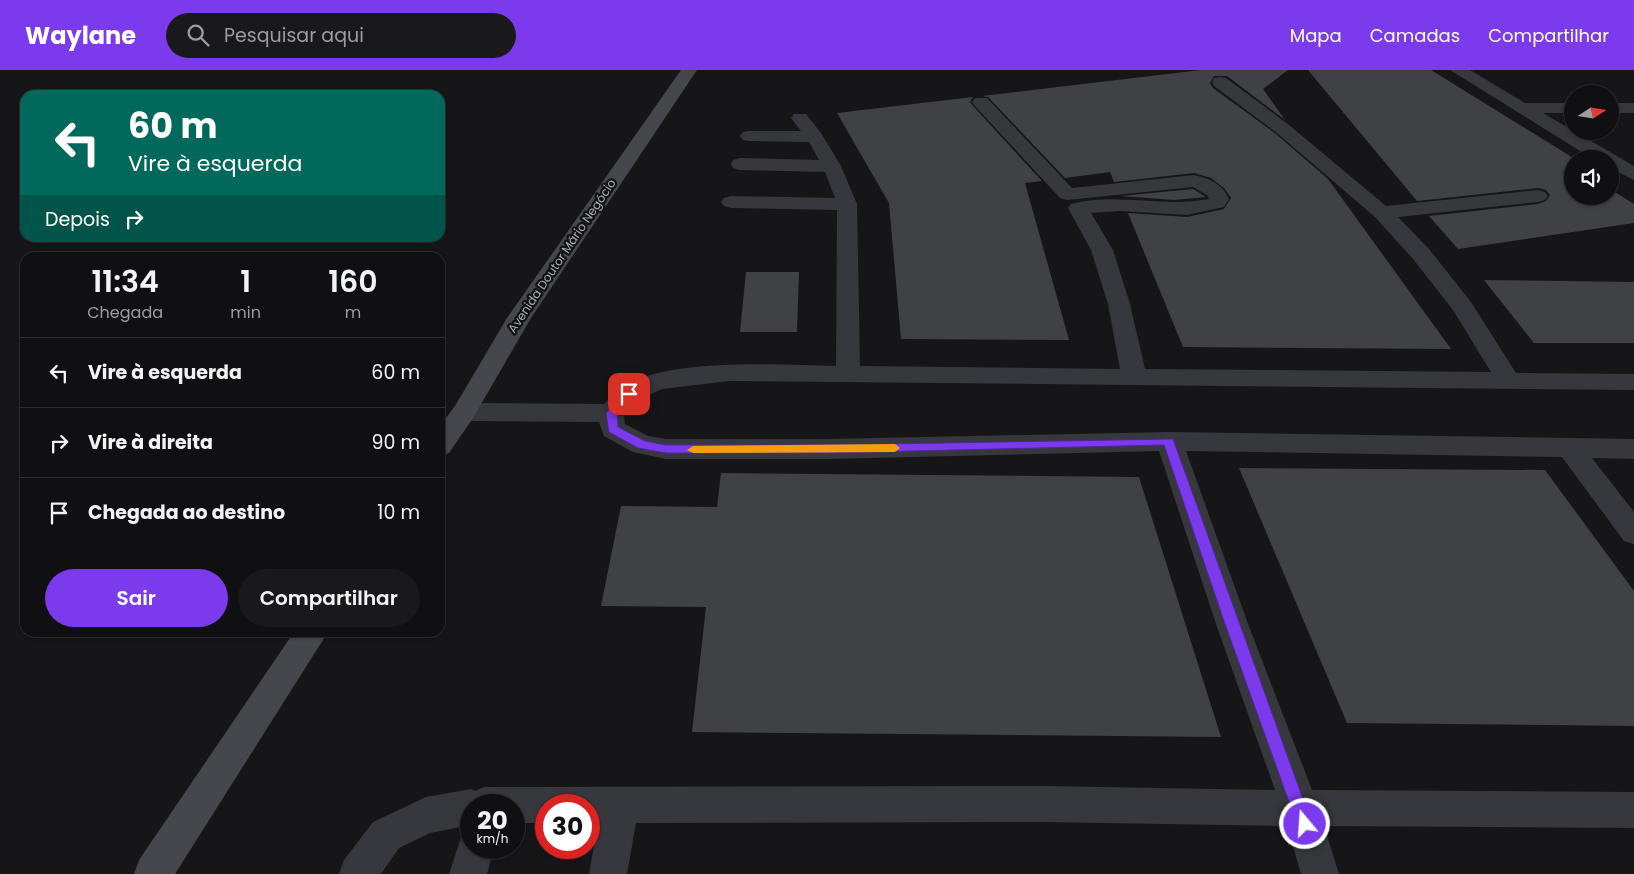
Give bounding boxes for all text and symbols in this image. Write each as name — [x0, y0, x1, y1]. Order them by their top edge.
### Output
search box — [166, 13, 516, 58]
text: Waylane — [25, 19, 136, 52]
icon: search — [184, 21, 212, 49]
text: Pesquisar aqui — [224, 22, 364, 49]
text: Mapa — [1290, 23, 1342, 48]
text: Camadas — [1370, 23, 1460, 48]
text: Compartilhar — [1488, 23, 1609, 48]
north arrow — [1564, 85, 1619, 140]
map controls — [1564, 85, 1619, 205]
text: 60 m — [128, 101, 218, 150]
icon: left — [45, 110, 110, 175]
text: Vire à esquerda — [128, 148, 302, 179]
button: sound — [1564, 150, 1619, 205]
street label: Avenida Doutor Mário Negócio — [504, 175, 620, 336]
icon: right — [120, 205, 148, 233]
text: Depois — [45, 206, 110, 233]
text: 11:34 — [91, 260, 159, 303]
text: 1 — [240, 260, 251, 303]
text: 160 — [328, 260, 378, 303]
text: Chegada — [87, 301, 163, 324]
text: min — [230, 301, 261, 324]
text: m — [345, 301, 361, 324]
icon: left — [45, 359, 73, 387]
text: Vire à esquerda — [88, 359, 242, 386]
text: 60 m — [371, 359, 420, 386]
pin — [608, 373, 650, 415]
icon: arrive — [615, 380, 643, 408]
icon: right — [45, 429, 73, 457]
text: Vire à direita — [88, 429, 213, 456]
text: 90 m — [371, 429, 420, 456]
icon: arrive — [45, 499, 73, 527]
text: Chegada ao destino — [88, 499, 285, 526]
text: 10 m — [377, 499, 420, 526]
button: Sair — [45, 569, 228, 627]
button: Compartilhar — [238, 569, 420, 627]
speed limit sign: 30 — [535, 794, 600, 859]
position arrow — [1278, 797, 1330, 849]
text: 20 — [477, 803, 508, 838]
text: km/h — [477, 830, 508, 847]

